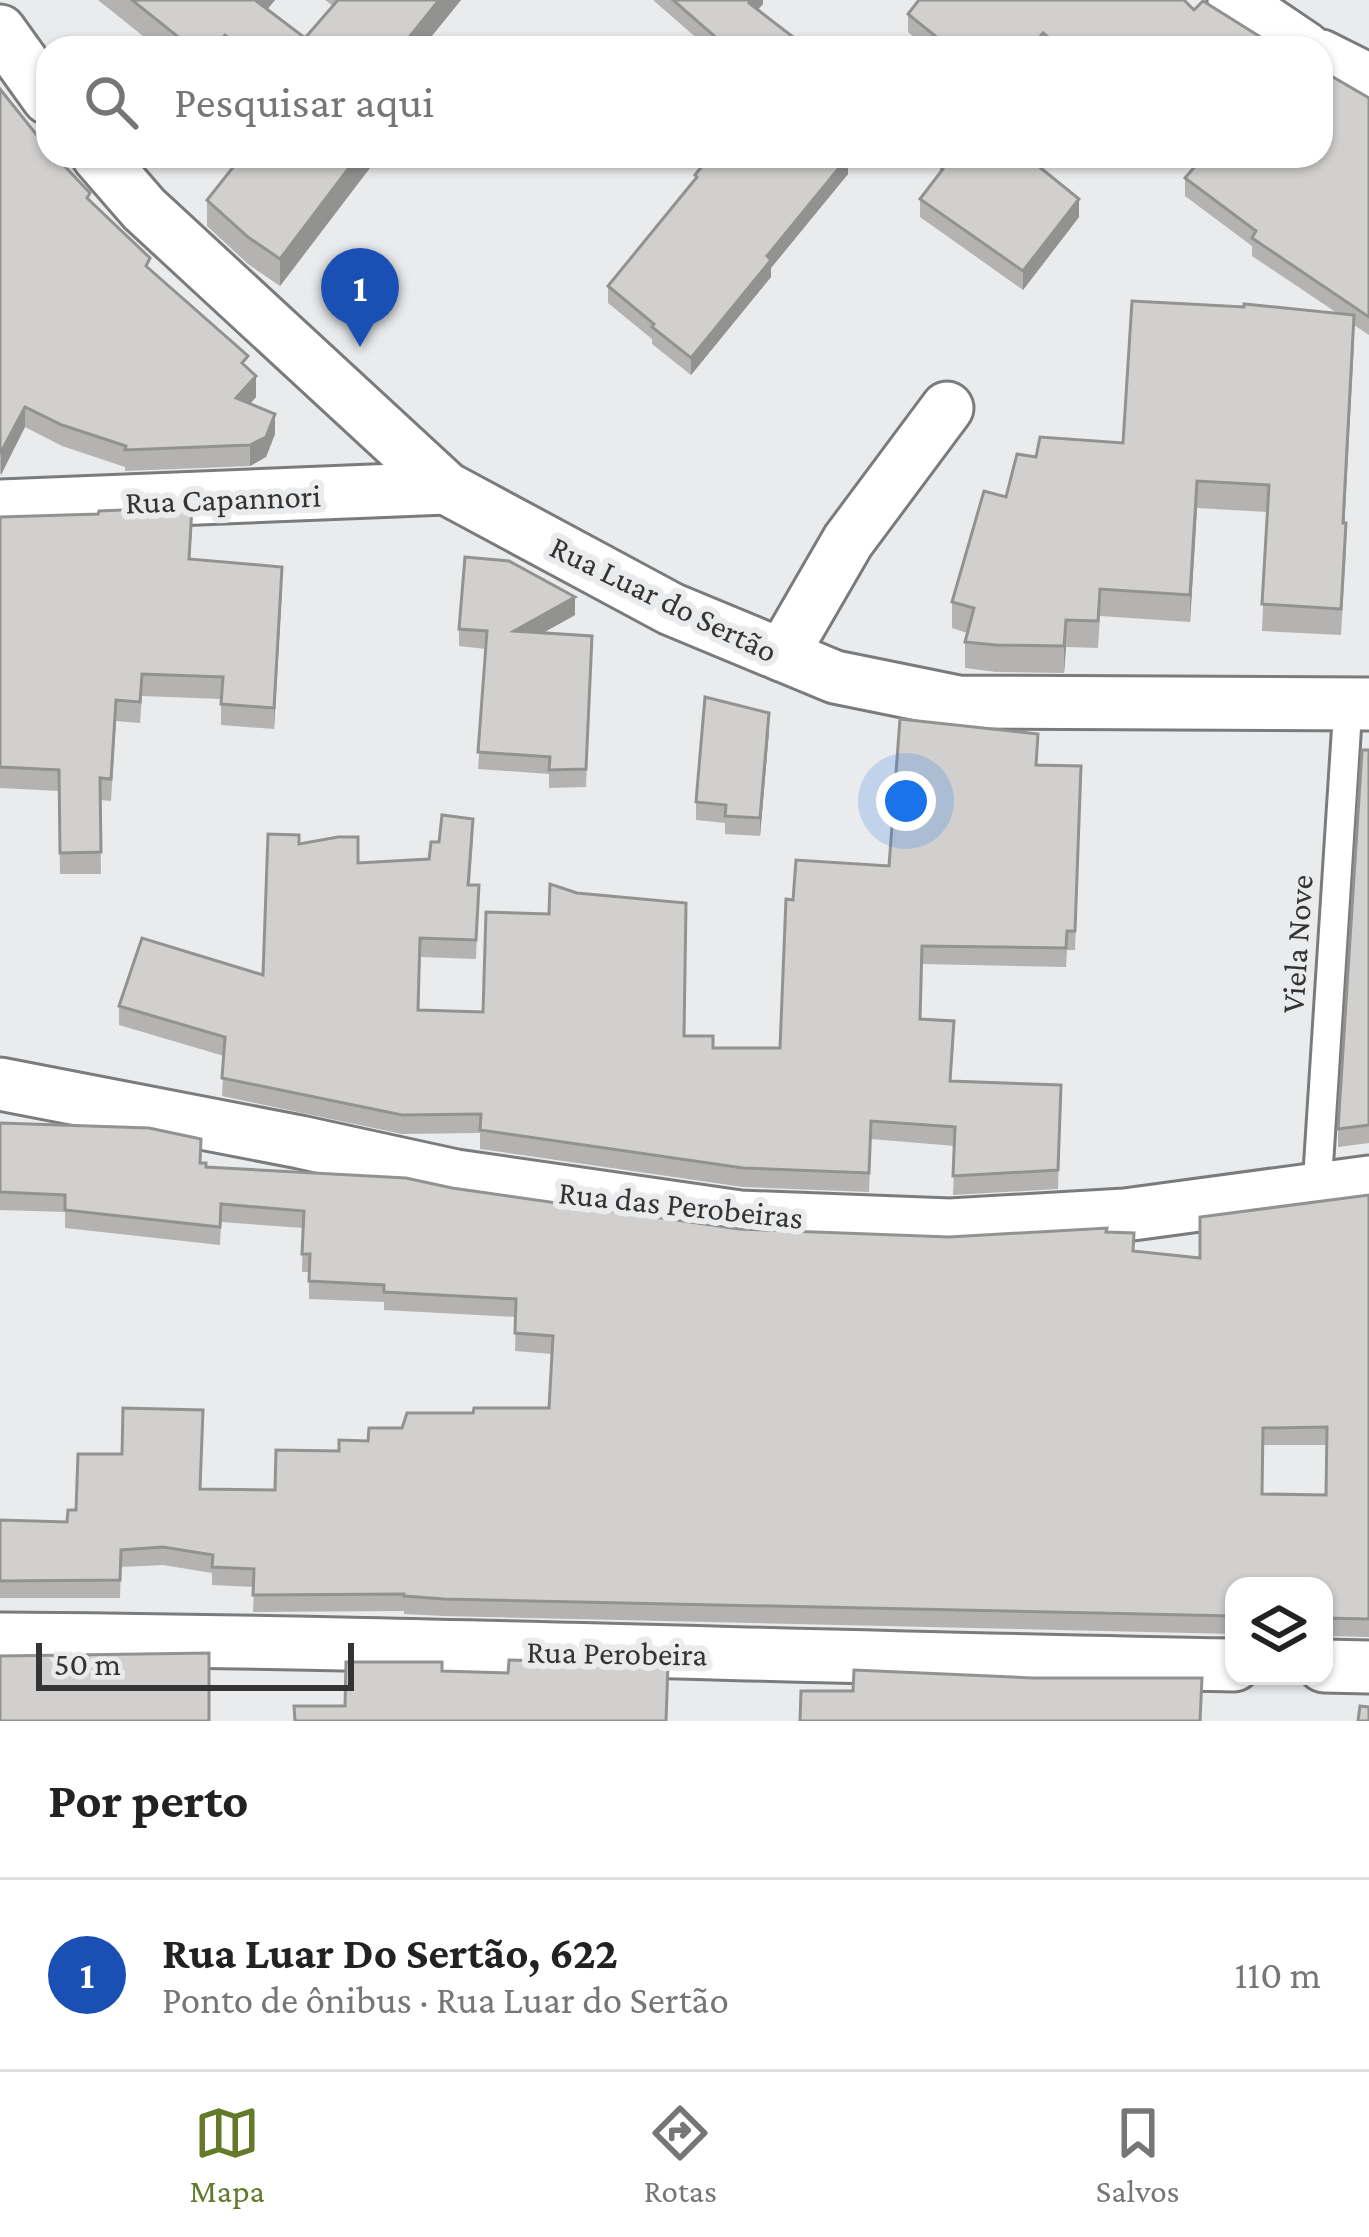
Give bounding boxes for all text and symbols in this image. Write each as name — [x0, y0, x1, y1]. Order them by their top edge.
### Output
search box — [36, 36, 1333, 168]
icon: search — [78, 69, 144, 135]
text: Pesquisar aqui — [174, 77, 434, 127]
pin: 1 — [321, 248, 399, 347]
street label: Rua Capannori — [124, 477, 322, 520]
street label: Rua Luar do Sertão — [544, 528, 783, 669]
your location — [876, 771, 936, 831]
street label: Viela Nove — [1273, 874, 1320, 1015]
street label: Rua das Perobeiras — [557, 1173, 805, 1236]
map controls — [1225, 1577, 1333, 1685]
button: layers — [1225, 1577, 1333, 1685]
street label: Rua Perobeira — [526, 1632, 708, 1673]
scale bar — [36, 1637, 354, 1690]
text: 50 m — [54, 1645, 121, 1682]
text: Por perto — [48, 1771, 249, 1828]
text: Rua Luar Do Sertão, 622 — [162, 1928, 618, 1978]
text: 1 — [80, 1953, 94, 1996]
text: 110 m — [1234, 1953, 1321, 1996]
text: Ponto de ônibus · Rua Luar do Sertão — [162, 1978, 729, 2021]
tab: Mapa — [189, 2100, 265, 2209]
tab: Rotas — [644, 2100, 717, 2209]
tab: Salvos — [1096, 2100, 1180, 2209]

